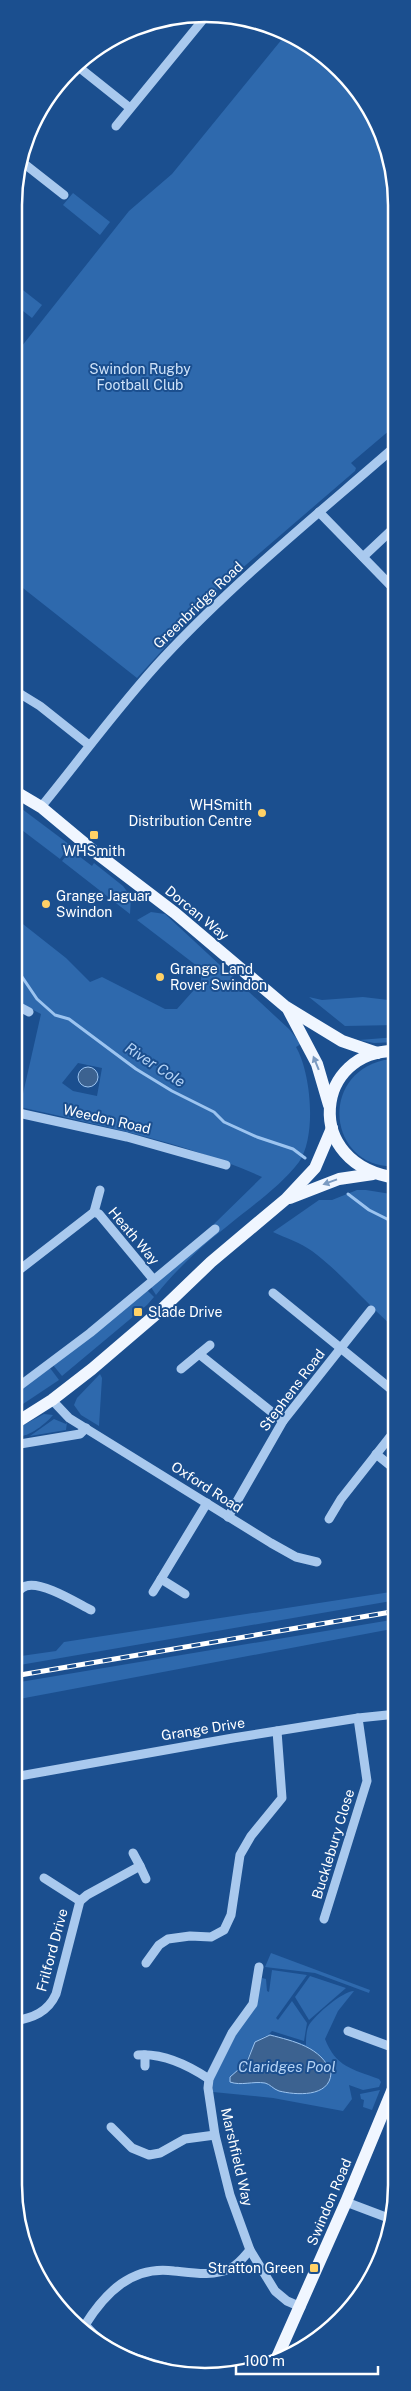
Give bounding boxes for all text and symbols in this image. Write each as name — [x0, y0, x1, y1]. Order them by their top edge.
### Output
park label: Swindon Rugby Football Club — [89, 361, 191, 393]
street label: Greenbridge Road — [150, 558, 246, 652]
place label: WHSmith Distribution Centre — [129, 797, 252, 829]
marker: WHSmith Distribution Centre — [256, 807, 268, 819]
marker: WHSmith — [88, 829, 100, 841]
place label: WHSmith — [63, 843, 125, 859]
street label: Dorcan Way — [162, 883, 232, 944]
place label: Grange Jaguar Swindon — [56, 888, 150, 920]
marker: Grange Jaguar Swindon — [40, 898, 52, 910]
place label: Grange Land Rover Swindon — [170, 961, 267, 993]
marker: Grange Land Rover Swindon — [154, 971, 166, 983]
water label: River Cole — [122, 1039, 189, 1090]
one-way arrow — [312, 1055, 320, 1070]
street label: Weedon Road — [62, 1101, 152, 1137]
one-way arrow — [322, 1179, 337, 1187]
street label: Heath Way — [105, 1204, 163, 1268]
place label: Slade Drive — [148, 1304, 222, 1320]
marker: Slade Drive — [132, 1306, 144, 1318]
street label: Stephens Road — [256, 1346, 328, 1434]
street label: Oxford Road — [168, 1458, 246, 1516]
street label: Grange Drive — [160, 1714, 246, 1744]
street label: Bucklebury Close — [309, 1787, 357, 1901]
street label: Frilford Drive — [33, 1907, 71, 1993]
water label: Claridges Pool — [238, 2058, 336, 2075]
street label: Marshfield Way — [218, 2106, 256, 2208]
street label: Swindon Road — [303, 2156, 355, 2248]
place label: Stratton Green — [208, 2260, 304, 2276]
marker: Stratton Green — [308, 2262, 320, 2274]
scale bar — [236, 2344, 378, 2376]
text: 100 m — [244, 2352, 285, 2369]

